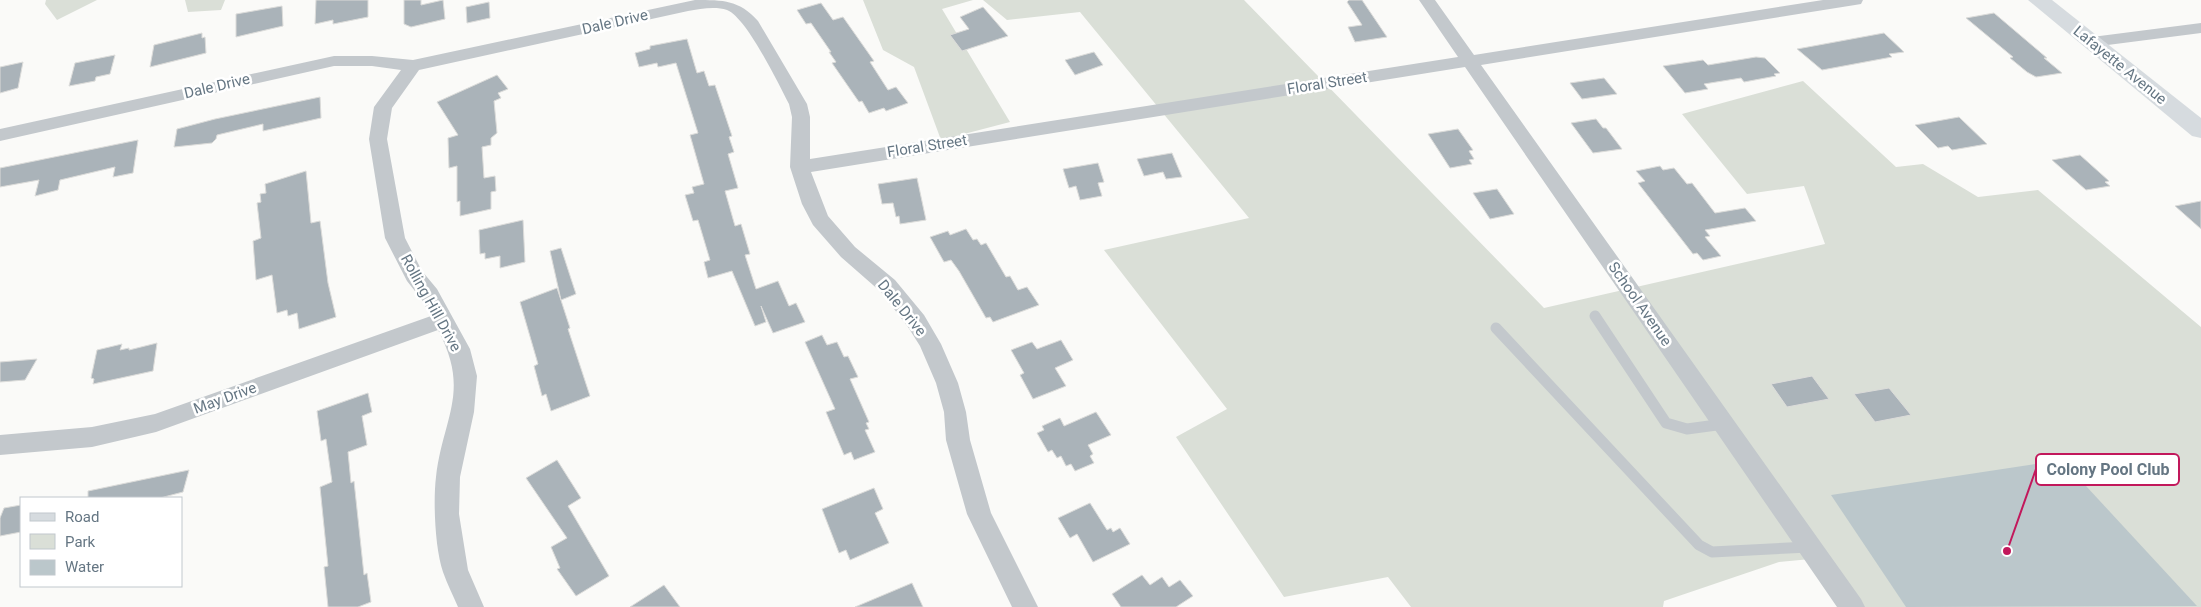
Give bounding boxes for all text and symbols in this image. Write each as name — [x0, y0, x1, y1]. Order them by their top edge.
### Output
street label: Dale Drive — [580, 6, 650, 38]
street label: Lafayette Avenue — [2070, 22, 2170, 108]
street label: Floral Street — [1286, 68, 1368, 98]
street label: Dale Drive — [182, 70, 252, 102]
street label: Floral Street — [886, 131, 968, 161]
street label: Rolling Hill Drive — [397, 251, 465, 355]
street label: School Avenue — [1604, 258, 1676, 350]
street label: Dale Drive — [874, 276, 930, 340]
street label: May Drive — [191, 378, 259, 418]
callout: Colony Pool Club — [2036, 454, 2179, 485]
text: Colony Pool Club — [2047, 460, 2169, 479]
legend — [20, 497, 182, 587]
text: Road — [65, 508, 99, 526]
text: Park — [65, 533, 96, 551]
text: Water — [65, 558, 104, 576]

